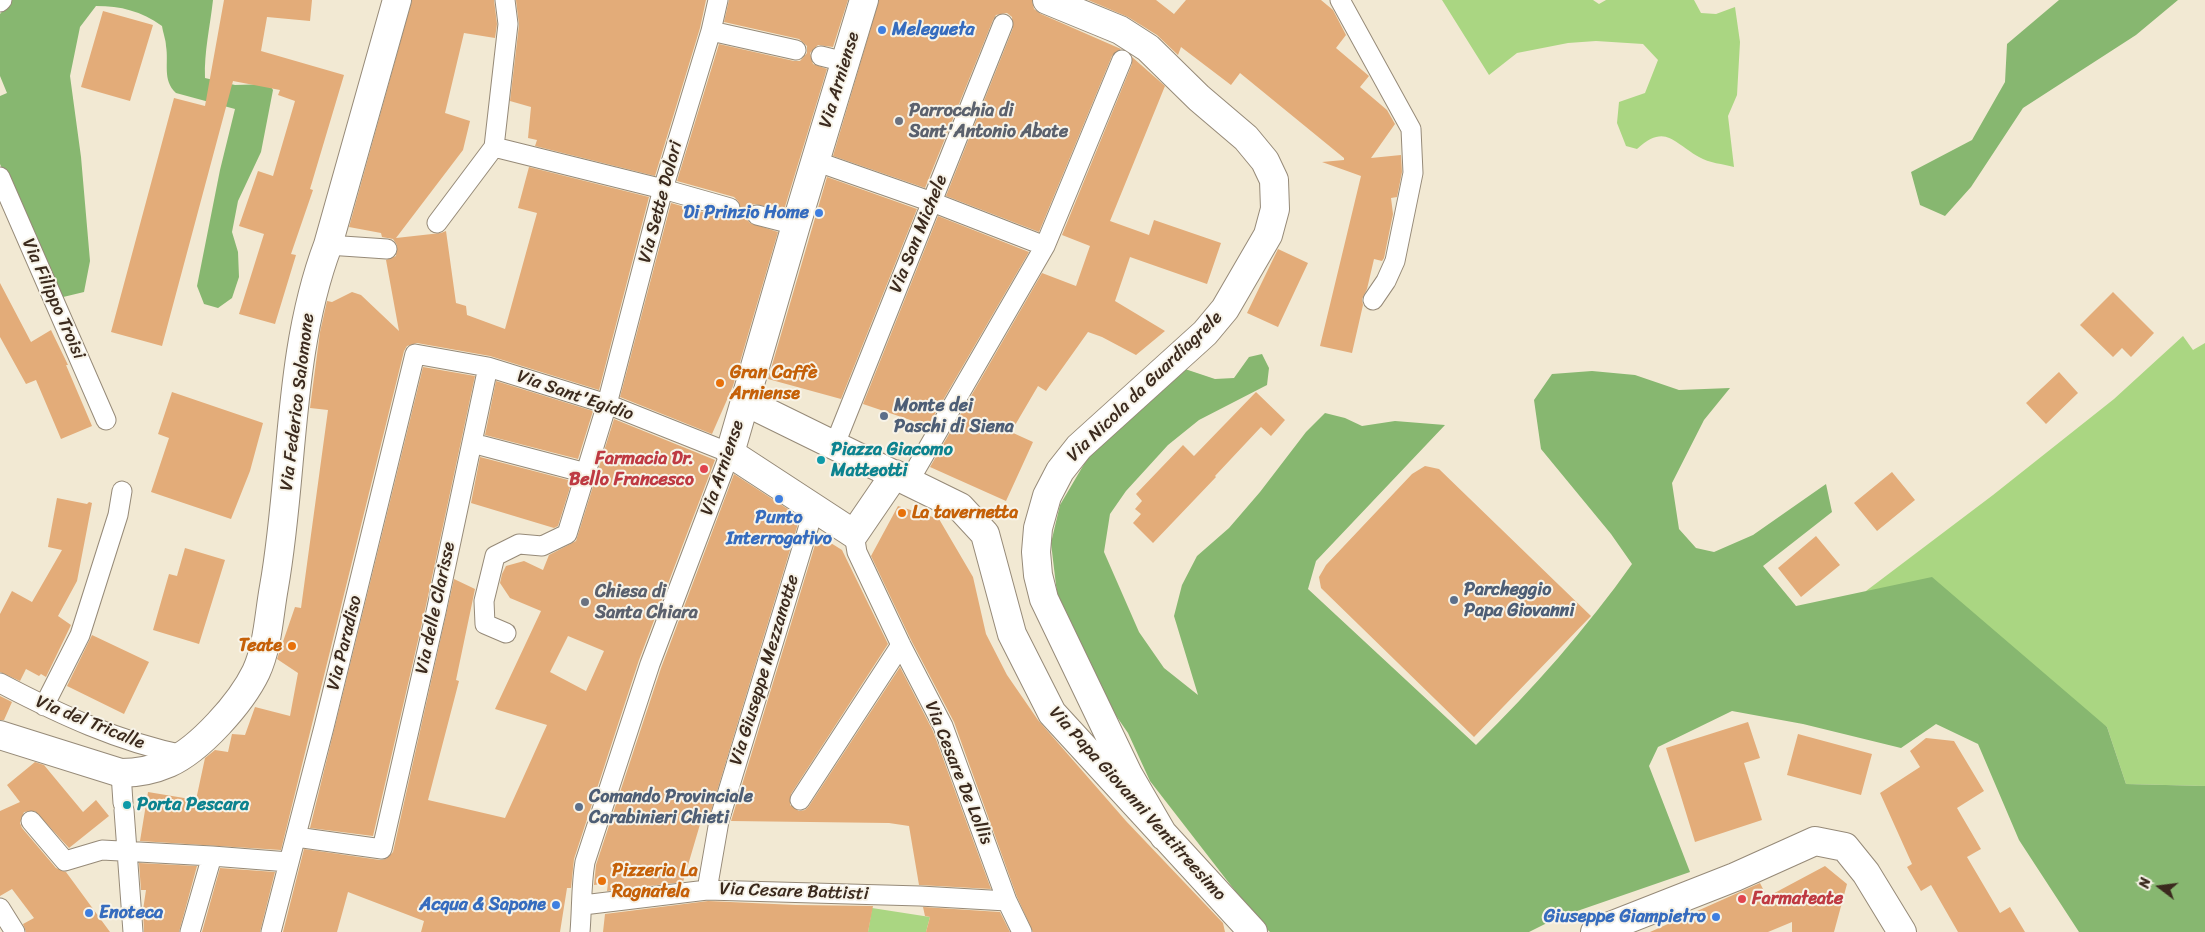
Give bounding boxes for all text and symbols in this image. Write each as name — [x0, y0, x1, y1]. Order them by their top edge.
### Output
place label: Melegueta — [892, 19, 975, 41]
marker: Melegueta — [876, 24, 888, 36]
street label: Via Arniense — [815, 29, 865, 131]
place label: Parrocchia di Sant'Antonio Abate — [909, 100, 1068, 142]
marker: Parrocchia di Sant'Antonio Abate — [893, 115, 905, 127]
street label: Via Sette Dolori — [634, 139, 688, 265]
street label: Via San Michele — [886, 172, 952, 296]
place label: Di Prinzio Home — [684, 202, 809, 224]
marker: Di Prinzio Home — [813, 207, 825, 219]
street label: Via Filippo Troisi — [17, 235, 89, 363]
street label: Via Nicola da Guardiagrele — [1063, 307, 1227, 467]
street label: Via Federico Salomone — [276, 312, 320, 492]
place label: Gran Caffè Arniense — [730, 362, 817, 404]
street label: Via Sant'Egidio — [514, 366, 636, 426]
marker: Gran Caffè Arniense — [714, 377, 726, 389]
place label: Monte dei Paschi di Siena — [894, 395, 1014, 438]
marker: Monte dei Paschi di Siena — [878, 410, 890, 422]
street label: Via Arniense — [697, 418, 749, 518]
place label: Piazza Giacomo Matteotti — [831, 439, 953, 482]
place label: Farmacia Dr. Bello Francesco — [569, 448, 694, 490]
marker: Piazza Giacomo Matteotti — [815, 454, 827, 466]
marker: Farmacia Dr. Bello Francesco — [698, 463, 710, 475]
marker: Punto Interrogativo — [773, 493, 785, 505]
place label: La tavernetta — [912, 502, 1018, 524]
place label: Punto Interrogativo — [726, 507, 832, 550]
marker: La tavernetta — [896, 507, 908, 519]
street label: Via delle Clarisse — [411, 540, 461, 676]
street label: Via Giuseppe Mezzanotte — [726, 572, 804, 768]
place label: Parcheggio Papa Giovanni — [1464, 579, 1574, 622]
place label: Chiesa di Santa Chiara — [595, 581, 698, 624]
street label: Via Paradiso — [323, 593, 367, 693]
marker: Parcheggio Papa Giovanni — [1448, 594, 1460, 606]
marker: Chiesa di Santa Chiara — [579, 596, 591, 608]
place label: Teate — [239, 635, 282, 657]
marker: Teate — [286, 640, 298, 652]
street label: Via del Tricalle — [32, 691, 148, 755]
street label: Via Cesare De Lollis — [919, 698, 997, 848]
street label: Via Papa Giovanni Ventitreesimo — [1044, 702, 1230, 906]
place label: Comando Provinciale Carabinieri Chieti — [589, 786, 753, 829]
place label: Porta Pescara — [137, 794, 249, 816]
marker: Porta Pescara — [121, 799, 133, 811]
marker: Comando Provinciale Carabinieri Chieti — [573, 801, 585, 813]
place label: Pizzeria La Ragnatela — [612, 860, 698, 902]
north arrow — [2135, 862, 2185, 912]
marker: Pizzeria La Ragnatela — [596, 875, 608, 887]
text: N — [2132, 875, 2158, 891]
street label: Via Cesare Battisti — [719, 879, 869, 905]
place label: Farmateate — [1752, 888, 1843, 910]
marker: Farmateate — [1736, 893, 1748, 905]
place label: Acqua & Sapone — [420, 894, 546, 916]
marker: Acqua & Sapone — [550, 899, 562, 911]
place label: Enoteca — [99, 902, 163, 924]
place label: Giuseppe Giampietro — [1544, 906, 1706, 928]
marker: Enoteca — [83, 907, 95, 919]
marker: Giuseppe Giampietro — [1710, 911, 1722, 923]

